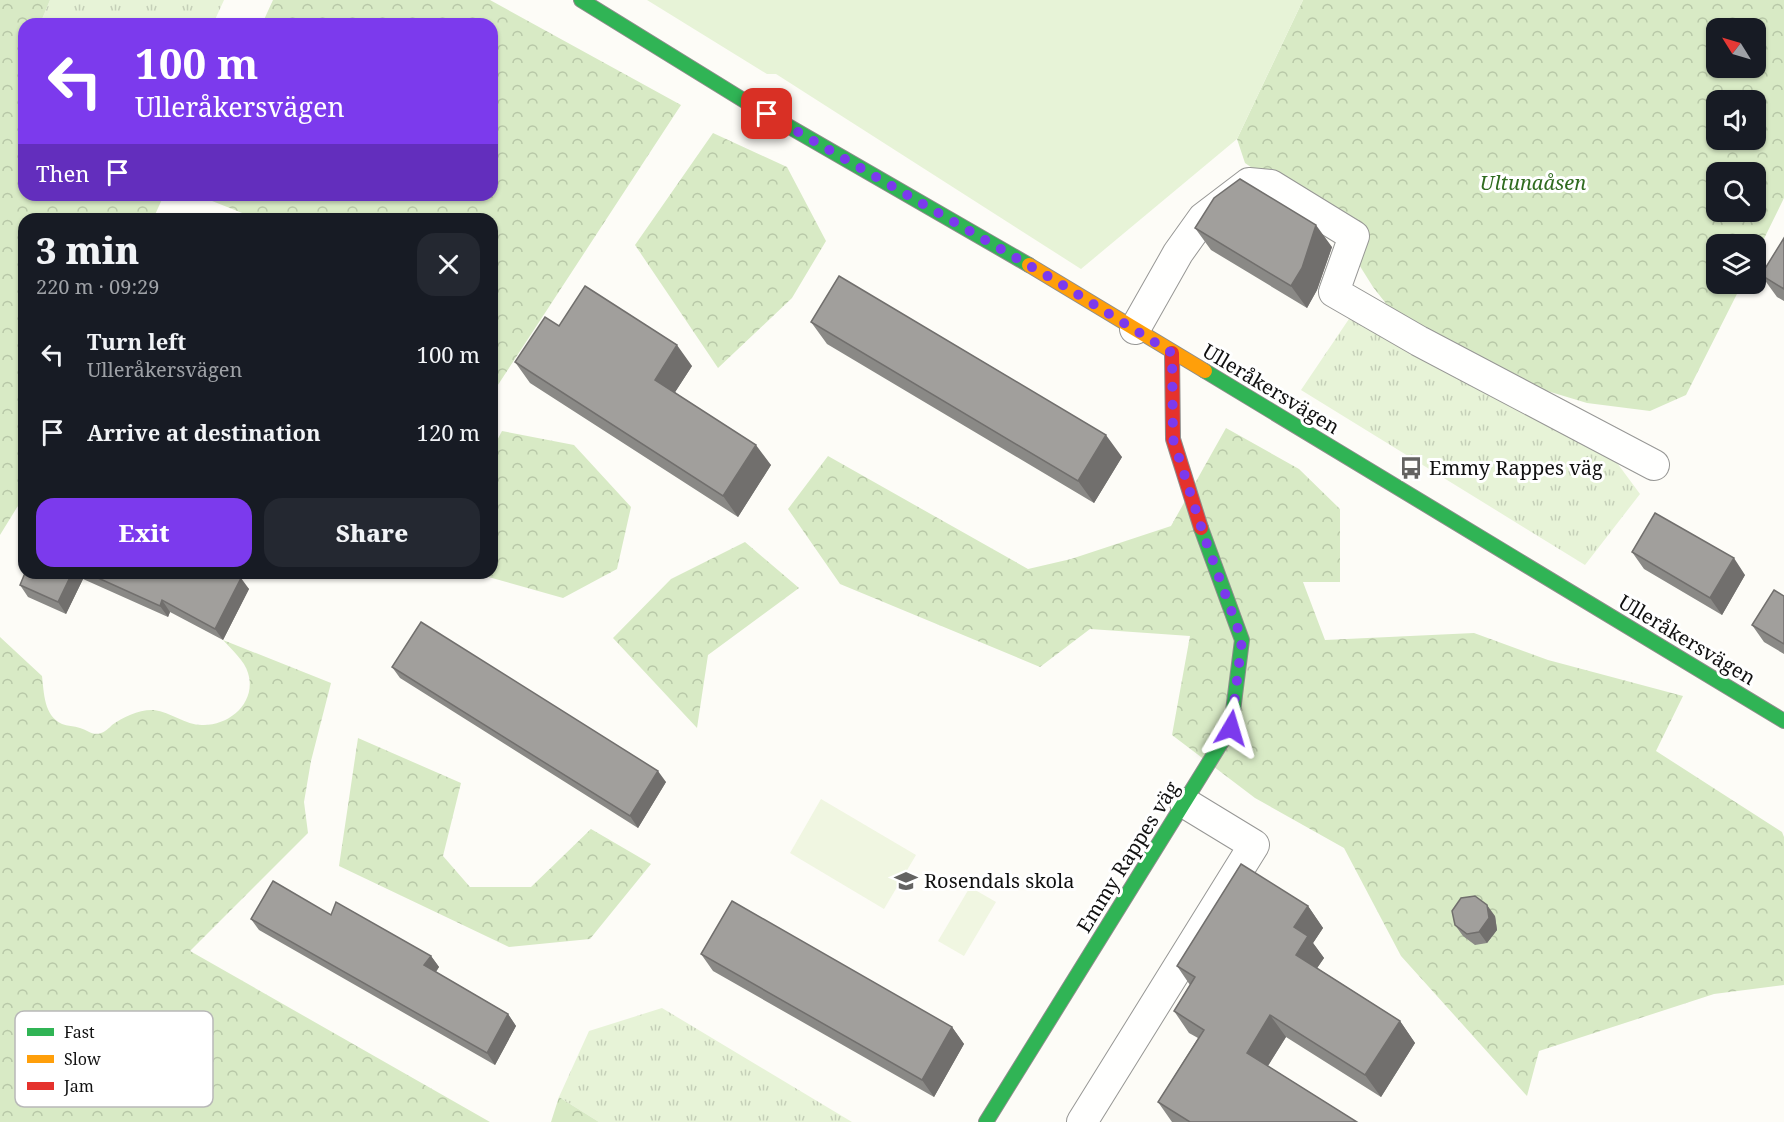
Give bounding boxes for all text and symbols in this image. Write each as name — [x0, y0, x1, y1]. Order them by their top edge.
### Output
north arrow — [1706, 18, 1766, 78]
map controls — [1706, 18, 1766, 294]
text: 100 m — [135, 34, 259, 91]
icon: left — [36, 42, 114, 120]
text: Ulleråkersvägen — [135, 88, 345, 125]
pin — [741, 88, 792, 139]
button: sound — [1706, 90, 1766, 150]
icon: arrive — [750, 97, 783, 130]
icon: arrive — [101, 156, 134, 189]
text: Then — [36, 158, 89, 188]
button: search — [1706, 162, 1766, 222]
park label: Ultunaåsen — [1480, 169, 1586, 196]
text: 3 min — [36, 226, 139, 275]
button: close — [417, 233, 480, 296]
button: layers — [1706, 234, 1766, 294]
text: 220 m · 09:29 — [36, 273, 159, 300]
text: Turn left — [87, 326, 186, 356]
street label: Ulleråkersvägen — [1198, 337, 1345, 440]
icon: left — [36, 338, 69, 371]
text: 100 m — [417, 339, 480, 369]
text: Ulleråkersvägen — [87, 356, 242, 383]
icon: arrive — [36, 416, 69, 449]
text: Arrive at destination — [87, 417, 321, 447]
text: 120 m — [417, 417, 480, 447]
place label: Emmy Rappes väg — [1429, 454, 1603, 481]
bus stop icon: Emmy Rappes väg — [1398, 455, 1424, 481]
button: Exit — [36, 498, 252, 567]
button: Share — [264, 498, 480, 567]
street label: Ulleråkersvägen — [1614, 588, 1761, 691]
position arrow — [1199, 696, 1263, 760]
street label: Emmy Rappes väg — [1070, 776, 1185, 938]
place label: Rosendals skola — [924, 867, 1075, 894]
school or university icon: Rosendals skola — [893, 868, 919, 894]
legend — [15, 1011, 213, 1107]
text: Fast — [64, 1021, 95, 1043]
text: Slow — [64, 1048, 101, 1070]
text: Jam — [63, 1075, 94, 1097]

